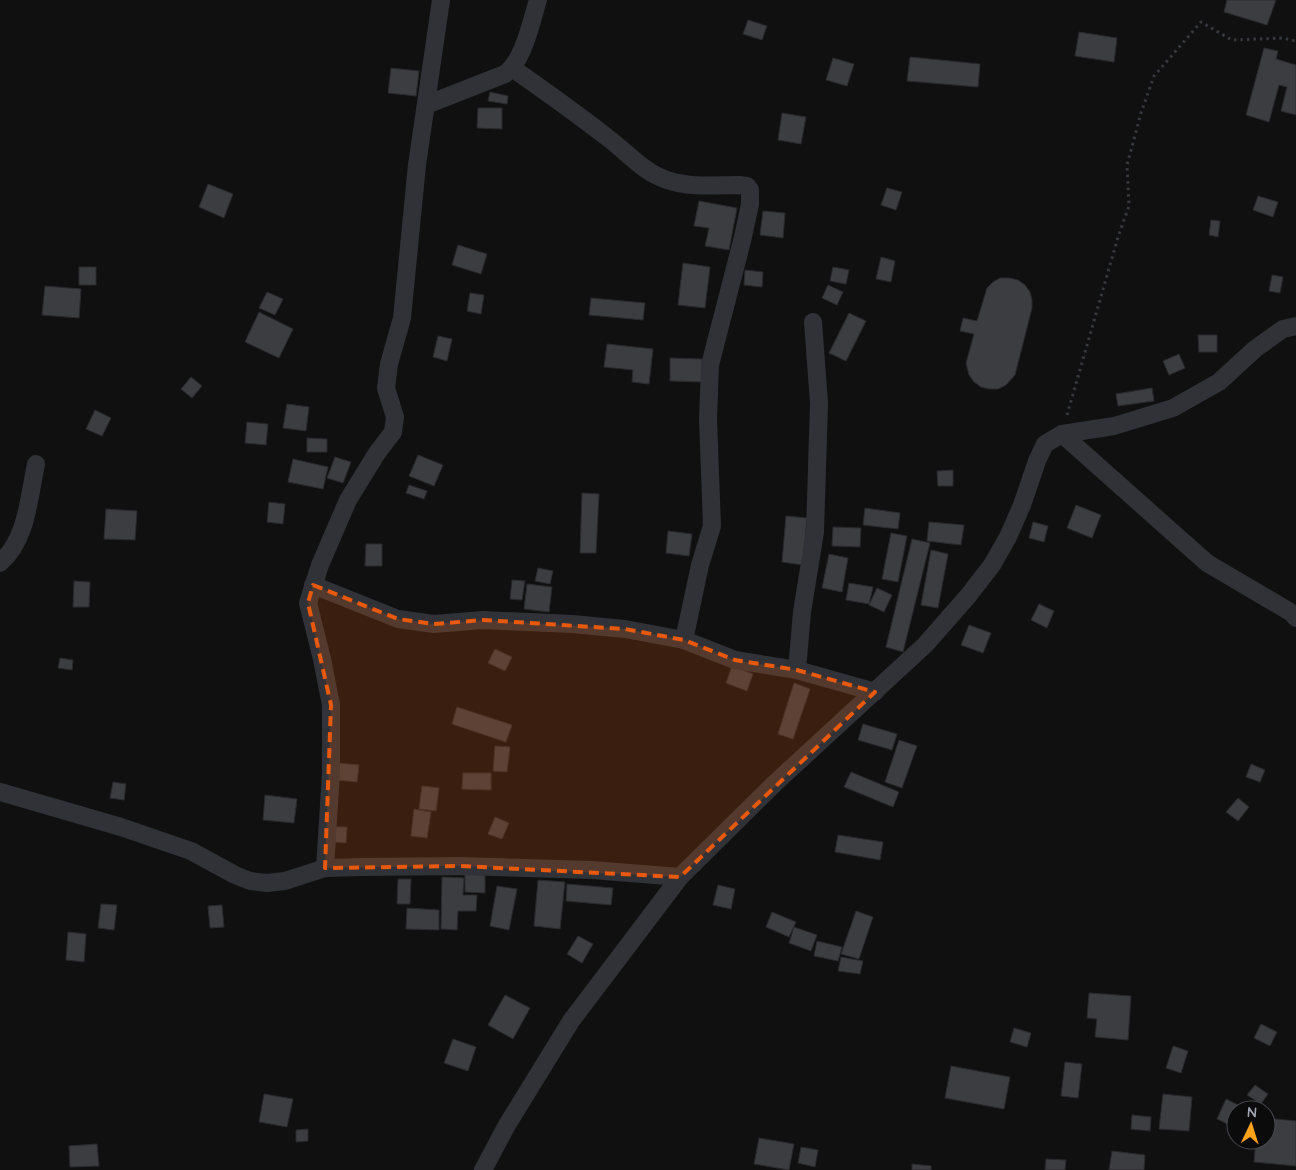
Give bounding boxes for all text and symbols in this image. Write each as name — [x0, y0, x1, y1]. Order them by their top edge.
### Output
north arrow — [1226, 1100, 1276, 1150]
text: N — [1246, 1103, 1258, 1121]

